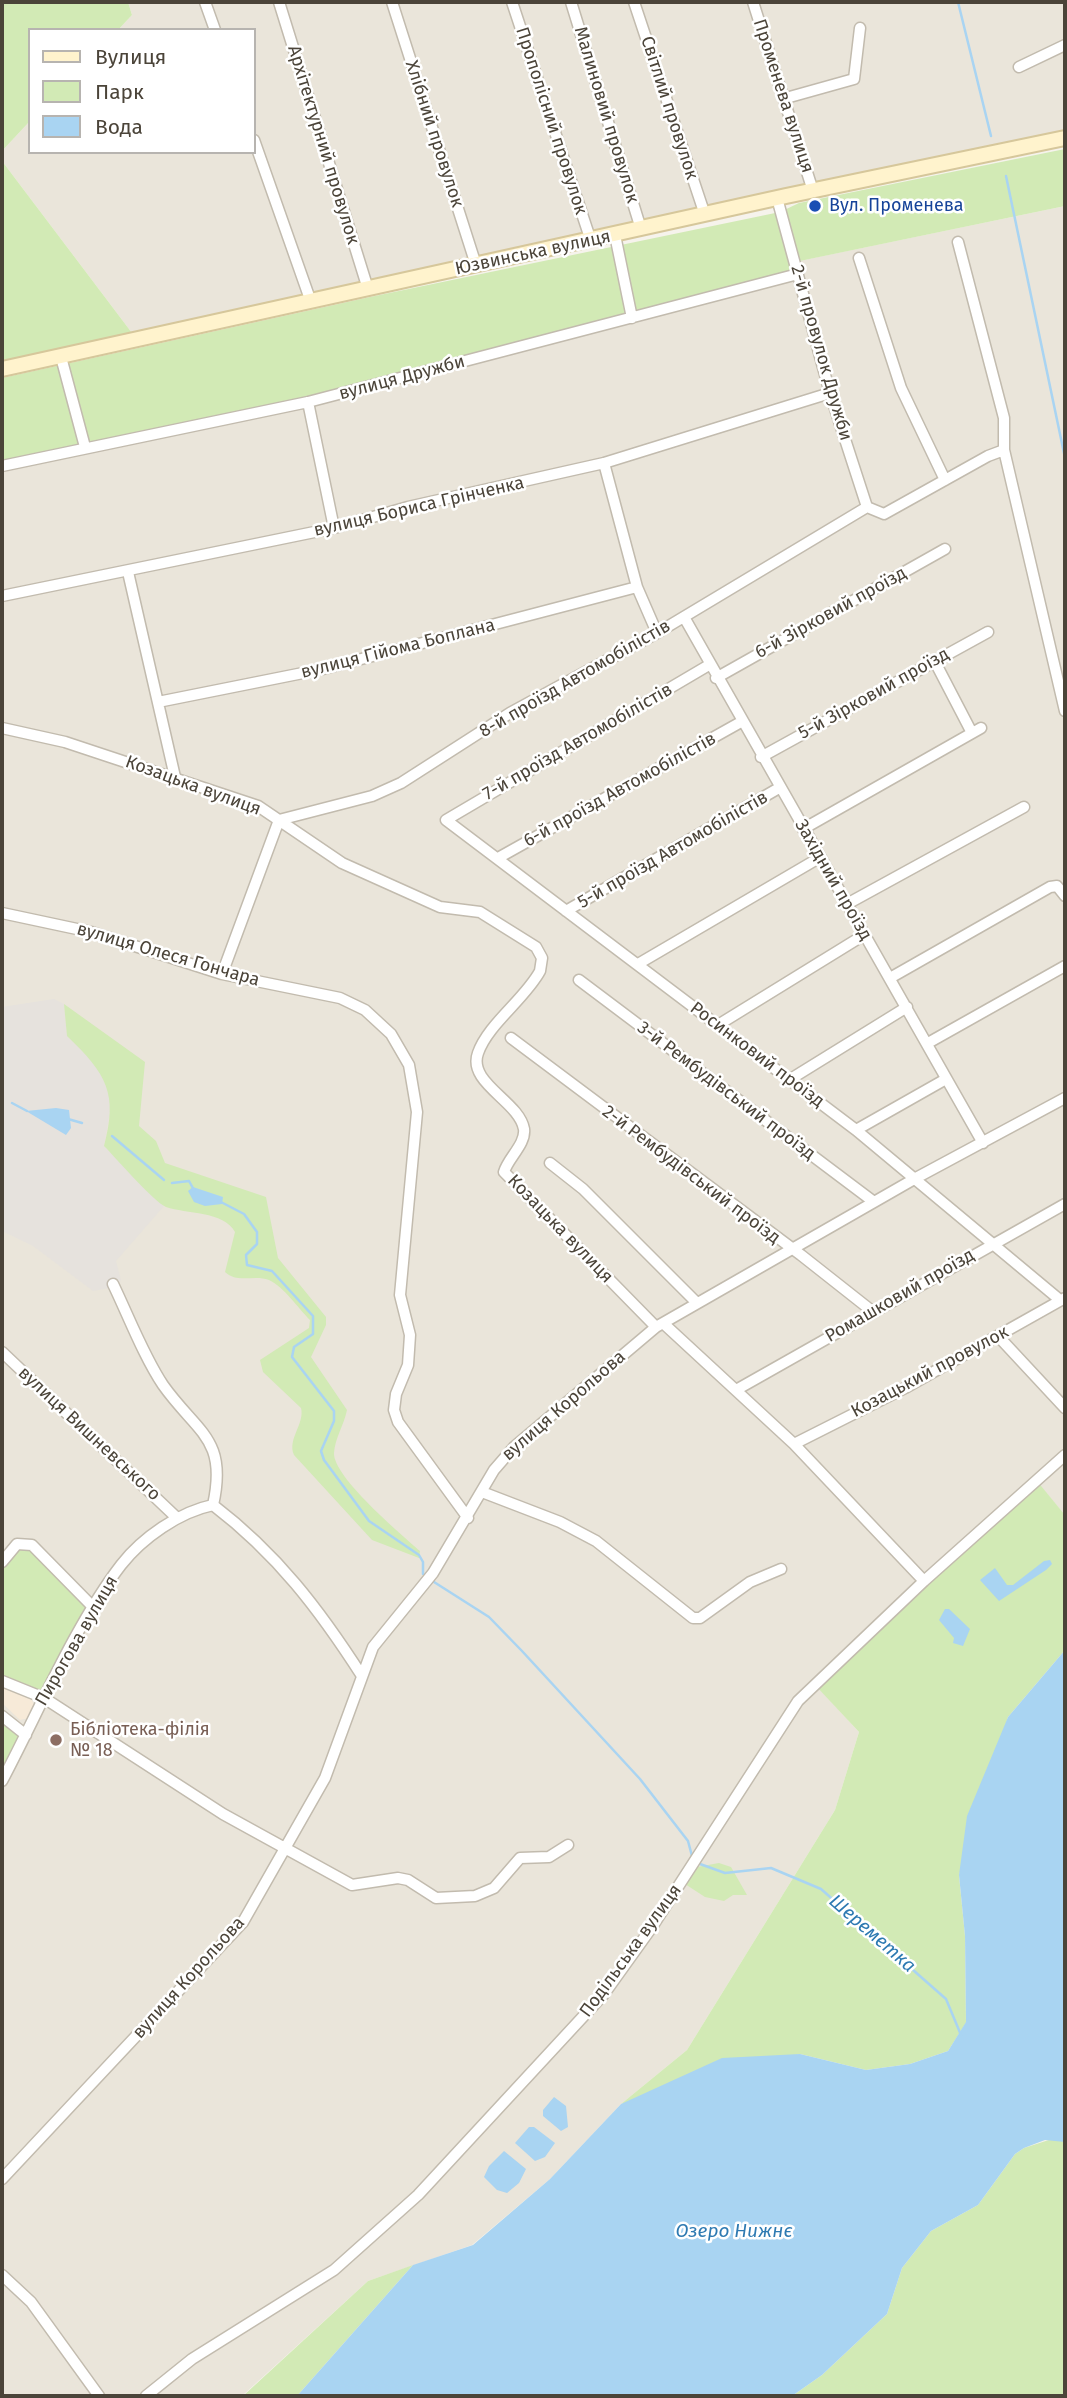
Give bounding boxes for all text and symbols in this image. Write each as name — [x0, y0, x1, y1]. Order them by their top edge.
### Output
street label: Променева вулиця — [748, 16, 818, 176]
street label: Прополісний провулок — [510, 24, 592, 218]
street label: Малиновий провулок — [569, 24, 643, 206]
legend — [28, 28, 256, 154]
street label: Світлий провулок — [636, 34, 702, 182]
street label: Архітектурний провулок — [282, 43, 364, 247]
text: Вулиця — [95, 44, 166, 70]
street label: Хлібний провулок — [400, 58, 468, 210]
text: Парк — [95, 79, 144, 105]
text: Вода — [95, 114, 143, 140]
place label: Вул. Променева — [829, 195, 964, 217]
marker: Вул. Променева — [807, 198, 823, 214]
street label: Юзвинська вулиця — [453, 226, 613, 280]
street label: 2-й провулок Дружби — [786, 263, 856, 443]
street label: вулиця Дружби — [337, 351, 467, 405]
street label: вулиця Бориса Грінченка — [312, 472, 526, 542]
street label: 6-й Зірковий проїзд — [752, 562, 910, 664]
street label: вулиця Гійома Боплана — [299, 614, 497, 684]
street label: 8-й проїзд Автомобілістів — [476, 615, 674, 743]
street label: 5-й Зірковий проїзд — [795, 644, 953, 744]
street label: 7-й проїзд Автомобілістів — [479, 679, 677, 805]
street label: 6-й проїзд Автомобілістів — [520, 728, 720, 852]
street label: Козацька вулиця — [122, 751, 264, 821]
street label: 5-й проїзд Автомобілістів — [574, 787, 772, 913]
street label: Західний проїзд — [790, 816, 876, 944]
street label: вулиця Олеся Гончара — [74, 919, 262, 991]
street label: Росинковий проїзд — [686, 997, 828, 1113]
street label: 3-й Рембудівський проїзд — [633, 1017, 819, 1165]
street label: 2-й Рембудівський проїзд — [598, 1101, 784, 1249]
street label: Козацька вулиця — [503, 1170, 617, 1288]
street label: Ромашковий проїзд — [822, 1244, 978, 1348]
street label: Козацький провулок — [848, 1321, 1012, 1423]
street label: вулиця Корольова — [498, 1346, 630, 1466]
street label: вулиця Вишневського — [13, 1362, 165, 1506]
street label: Пирогова вулиця — [31, 1572, 123, 1710]
place label: Бібліотека-філія № 18 — [70, 1719, 210, 1762]
marker: Бібліотека-філія № 18 — [48, 1732, 64, 1748]
street label: Подільська вулиця — [576, 1880, 686, 2022]
water label: Шереметка — [824, 1890, 920, 1978]
street label: вулиця Корольова — [129, 1913, 249, 2043]
water label: Озеро Нижнє — [675, 2221, 793, 2243]

